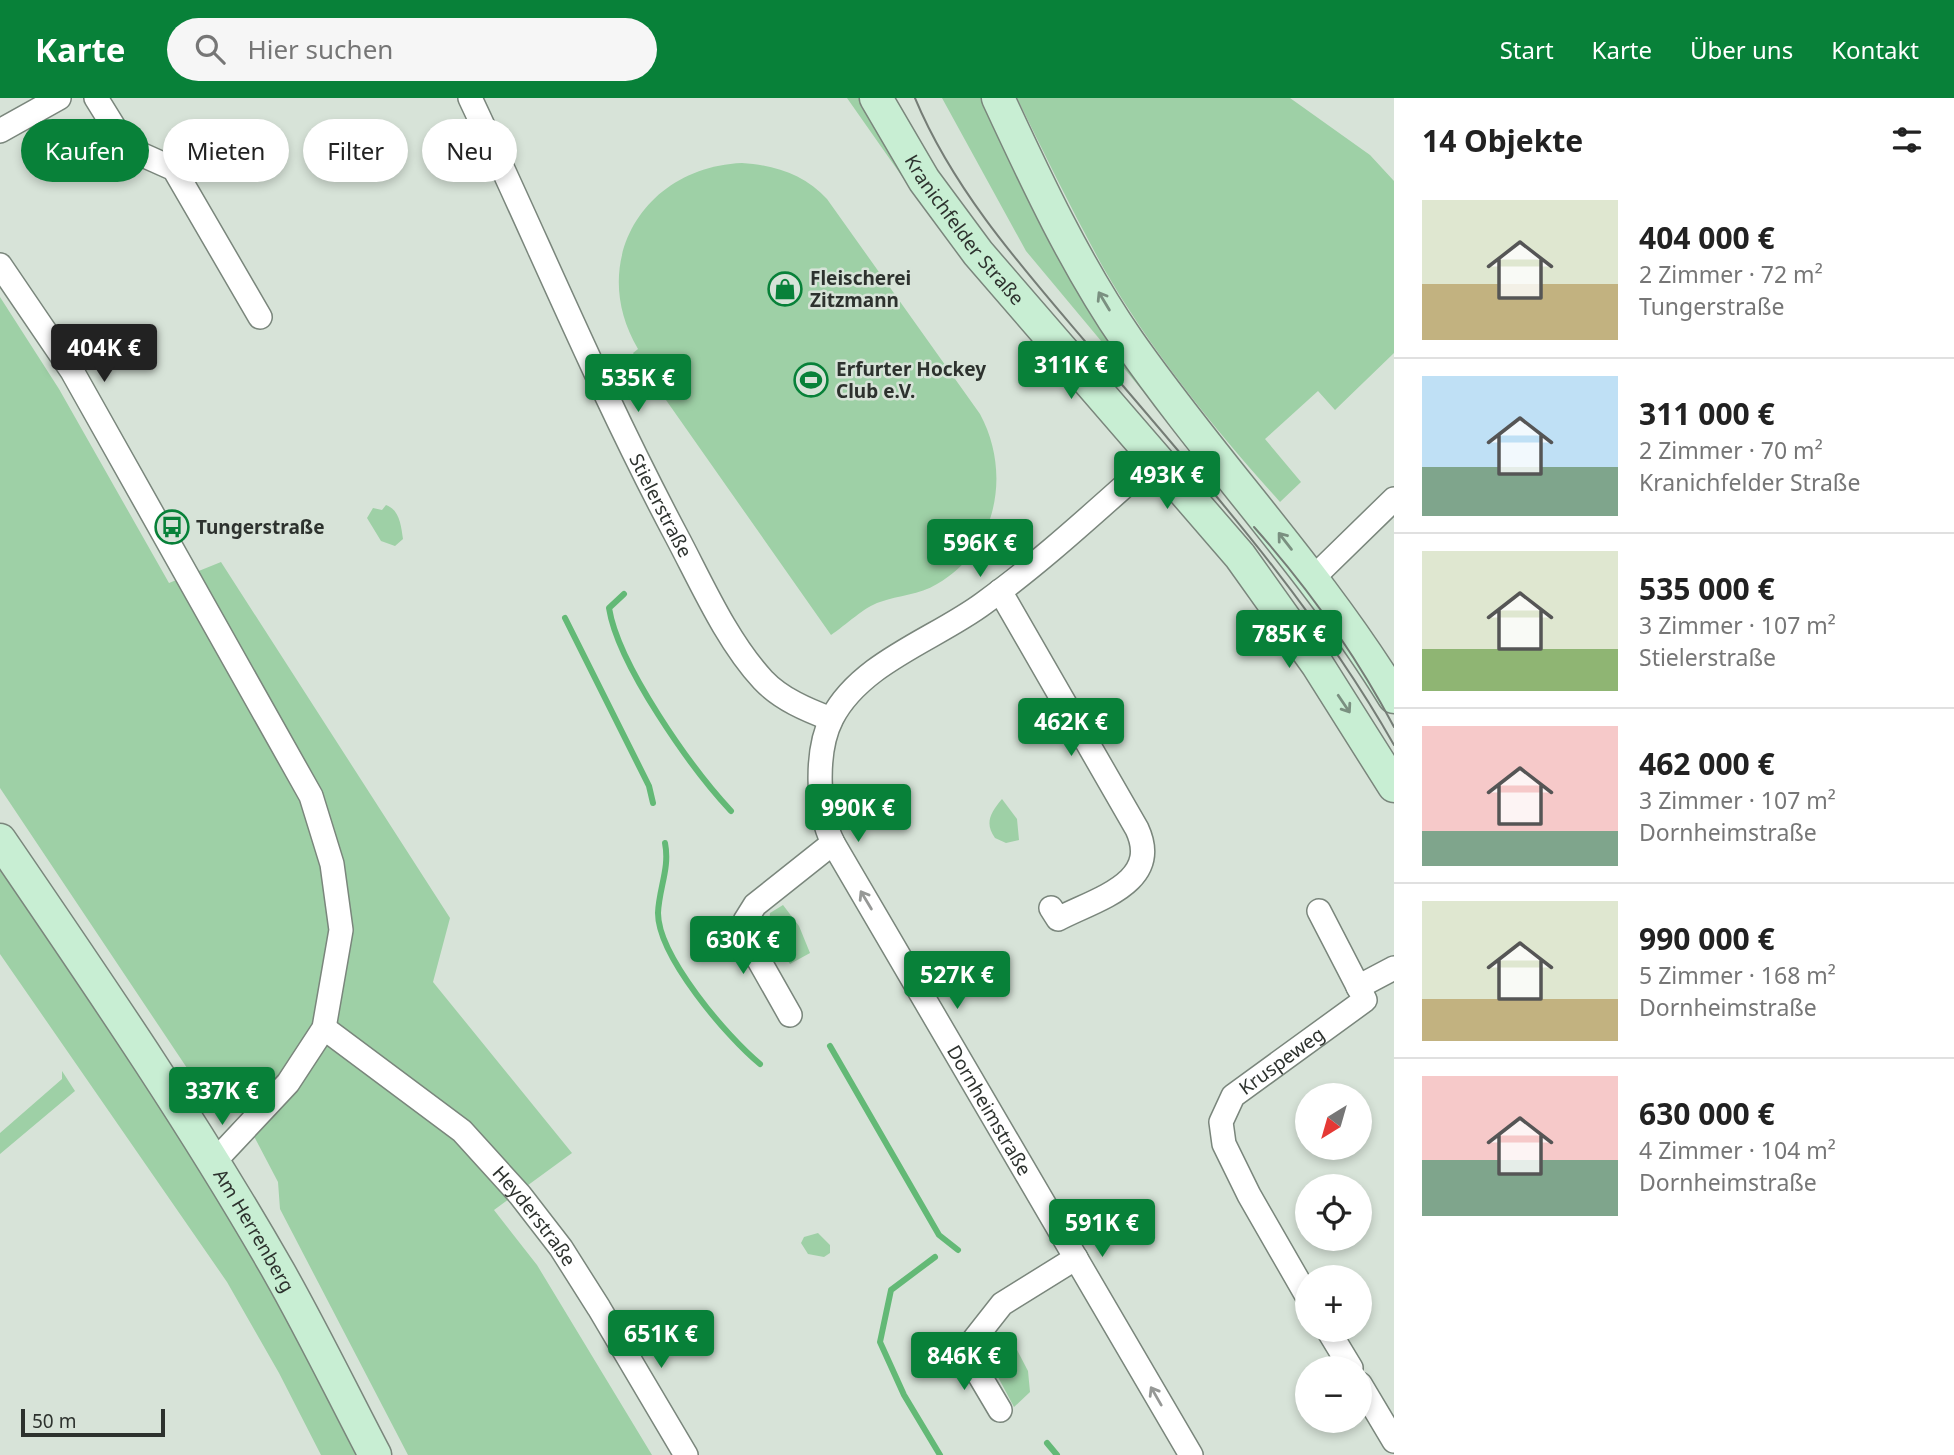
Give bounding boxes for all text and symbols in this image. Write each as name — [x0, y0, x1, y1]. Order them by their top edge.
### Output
search box — [167, 18, 657, 81]
text: Karte — [35, 27, 125, 72]
icon: search — [191, 30, 229, 68]
text: Hier suchen — [247, 31, 393, 67]
text: Start — [1500, 33, 1554, 66]
text: Karte — [1592, 33, 1652, 66]
text: Über uns — [1690, 33, 1793, 66]
text: Kontakt — [1831, 33, 1919, 66]
chip: Kaufen — [21, 119, 149, 182]
chip: Mieten — [163, 119, 289, 182]
chip: Filter — [303, 119, 408, 182]
chip: Neu — [422, 119, 517, 182]
text: 14 Objekte — [1422, 120, 1583, 161]
icon: filters — [1888, 121, 1926, 159]
street label: Kranichfelder Straße — [899, 150, 1030, 310]
text: 404 000 € — [1639, 217, 1775, 258]
icon: home — [1478, 228, 1562, 312]
text: 2 Zimmer · 72 m² — [1639, 258, 1823, 290]
place label: Fleischerei Zitzmann — [810, 265, 911, 313]
shop icon: Fleischerei Zitzmann — [766, 270, 804, 308]
text: Tungerstraße — [1639, 290, 1784, 322]
one-way arrow — [1097, 291, 1111, 311]
pin: 404K € — [47, 324, 161, 384]
text: 404K € — [67, 331, 141, 363]
pin: 311K € — [1014, 342, 1128, 401]
text: 311K € — [1034, 348, 1108, 380]
pin: 535K € — [581, 354, 695, 414]
place label: Erfurter Hockey Club e.V. — [836, 356, 986, 404]
text: 535K € — [601, 361, 675, 393]
sports icon: Erfurter Hockey Club e.V. — [792, 361, 830, 399]
text: 311 000 € — [1639, 393, 1775, 434]
icon: home — [1478, 404, 1562, 488]
text: 2 Zimmer · 70 m² — [1639, 434, 1823, 466]
street label: Stielerstraße — [623, 449, 698, 562]
pin: 493K € — [1110, 452, 1224, 511]
text: 493K € — [1130, 458, 1204, 490]
text: Kranichfelder Straße — [1639, 466, 1860, 498]
bus stop icon: Tungerstraße — [153, 508, 191, 546]
place label: Tungerstraße — [196, 514, 325, 540]
pin: 596K € — [923, 519, 1037, 579]
text: 596K € — [943, 526, 1017, 558]
one-way arrow — [1277, 532, 1292, 551]
text: 535 000 € — [1639, 568, 1775, 609]
icon: home — [1478, 579, 1562, 663]
text: 3 Zimmer · 107 m² — [1639, 609, 1836, 641]
pin: 785K € — [1232, 610, 1346, 670]
text: 785K € — [1252, 617, 1326, 649]
text: Stielerstraße — [1639, 641, 1776, 673]
one-way arrow — [1337, 694, 1351, 713]
pin: 462K € — [1014, 698, 1128, 758]
text: 462K € — [1034, 705, 1108, 737]
text: 462 000 € — [1639, 743, 1775, 784]
icon: home — [1478, 754, 1562, 838]
pin: 990K € — [801, 784, 915, 844]
text: 3 Zimmer · 107 m² — [1639, 784, 1836, 816]
text: 990K € — [821, 791, 895, 823]
text: Dornheimstraße — [1639, 816, 1817, 848]
one-way arrow — [859, 891, 873, 911]
pin: 630K € — [686, 916, 800, 976]
text: 990 000 € — [1639, 918, 1775, 959]
text: 630K € — [706, 923, 780, 955]
icon: home — [1478, 929, 1562, 1013]
pin: 527K € — [900, 951, 1014, 1011]
text: 527K € — [920, 958, 994, 990]
text: 5 Zimmer · 168 m² — [1639, 959, 1836, 991]
text: Dornheimstraße — [1639, 991, 1817, 1023]
street label: Kruspeweg — [1233, 1021, 1329, 1101]
street label: Dornheimstraße — [941, 1040, 1038, 1180]
pin: 337K € — [165, 1068, 279, 1127]
text: 337K € — [185, 1074, 259, 1106]
north arrow — [1295, 1083, 1372, 1160]
map controls — [1295, 1083, 1372, 1433]
text: 630 000 € — [1639, 1093, 1775, 1134]
icon: home — [1478, 1104, 1562, 1188]
text: 4 Zimmer · 104 m² — [1639, 1134, 1836, 1166]
street label: Heyderstraße — [487, 1160, 582, 1271]
street label: Am Herrenberg — [208, 1164, 301, 1297]
text: Dornheimstraße — [1639, 1166, 1817, 1198]
button: locate — [1295, 1174, 1372, 1251]
pin: 591K € — [1045, 1200, 1159, 1259]
text: 591K € — [1065, 1206, 1139, 1238]
button: + — [1295, 1265, 1372, 1342]
pin: 651K € — [604, 1310, 718, 1370]
text: 651K € — [624, 1317, 698, 1349]
pin: 846K € — [907, 1332, 1021, 1392]
text: 846K € — [927, 1339, 1001, 1371]
button: − — [1295, 1356, 1372, 1433]
one-way arrow — [1149, 1386, 1163, 1406]
scale bar — [21, 1406, 164, 1438]
text: 50 m — [32, 1408, 76, 1434]

